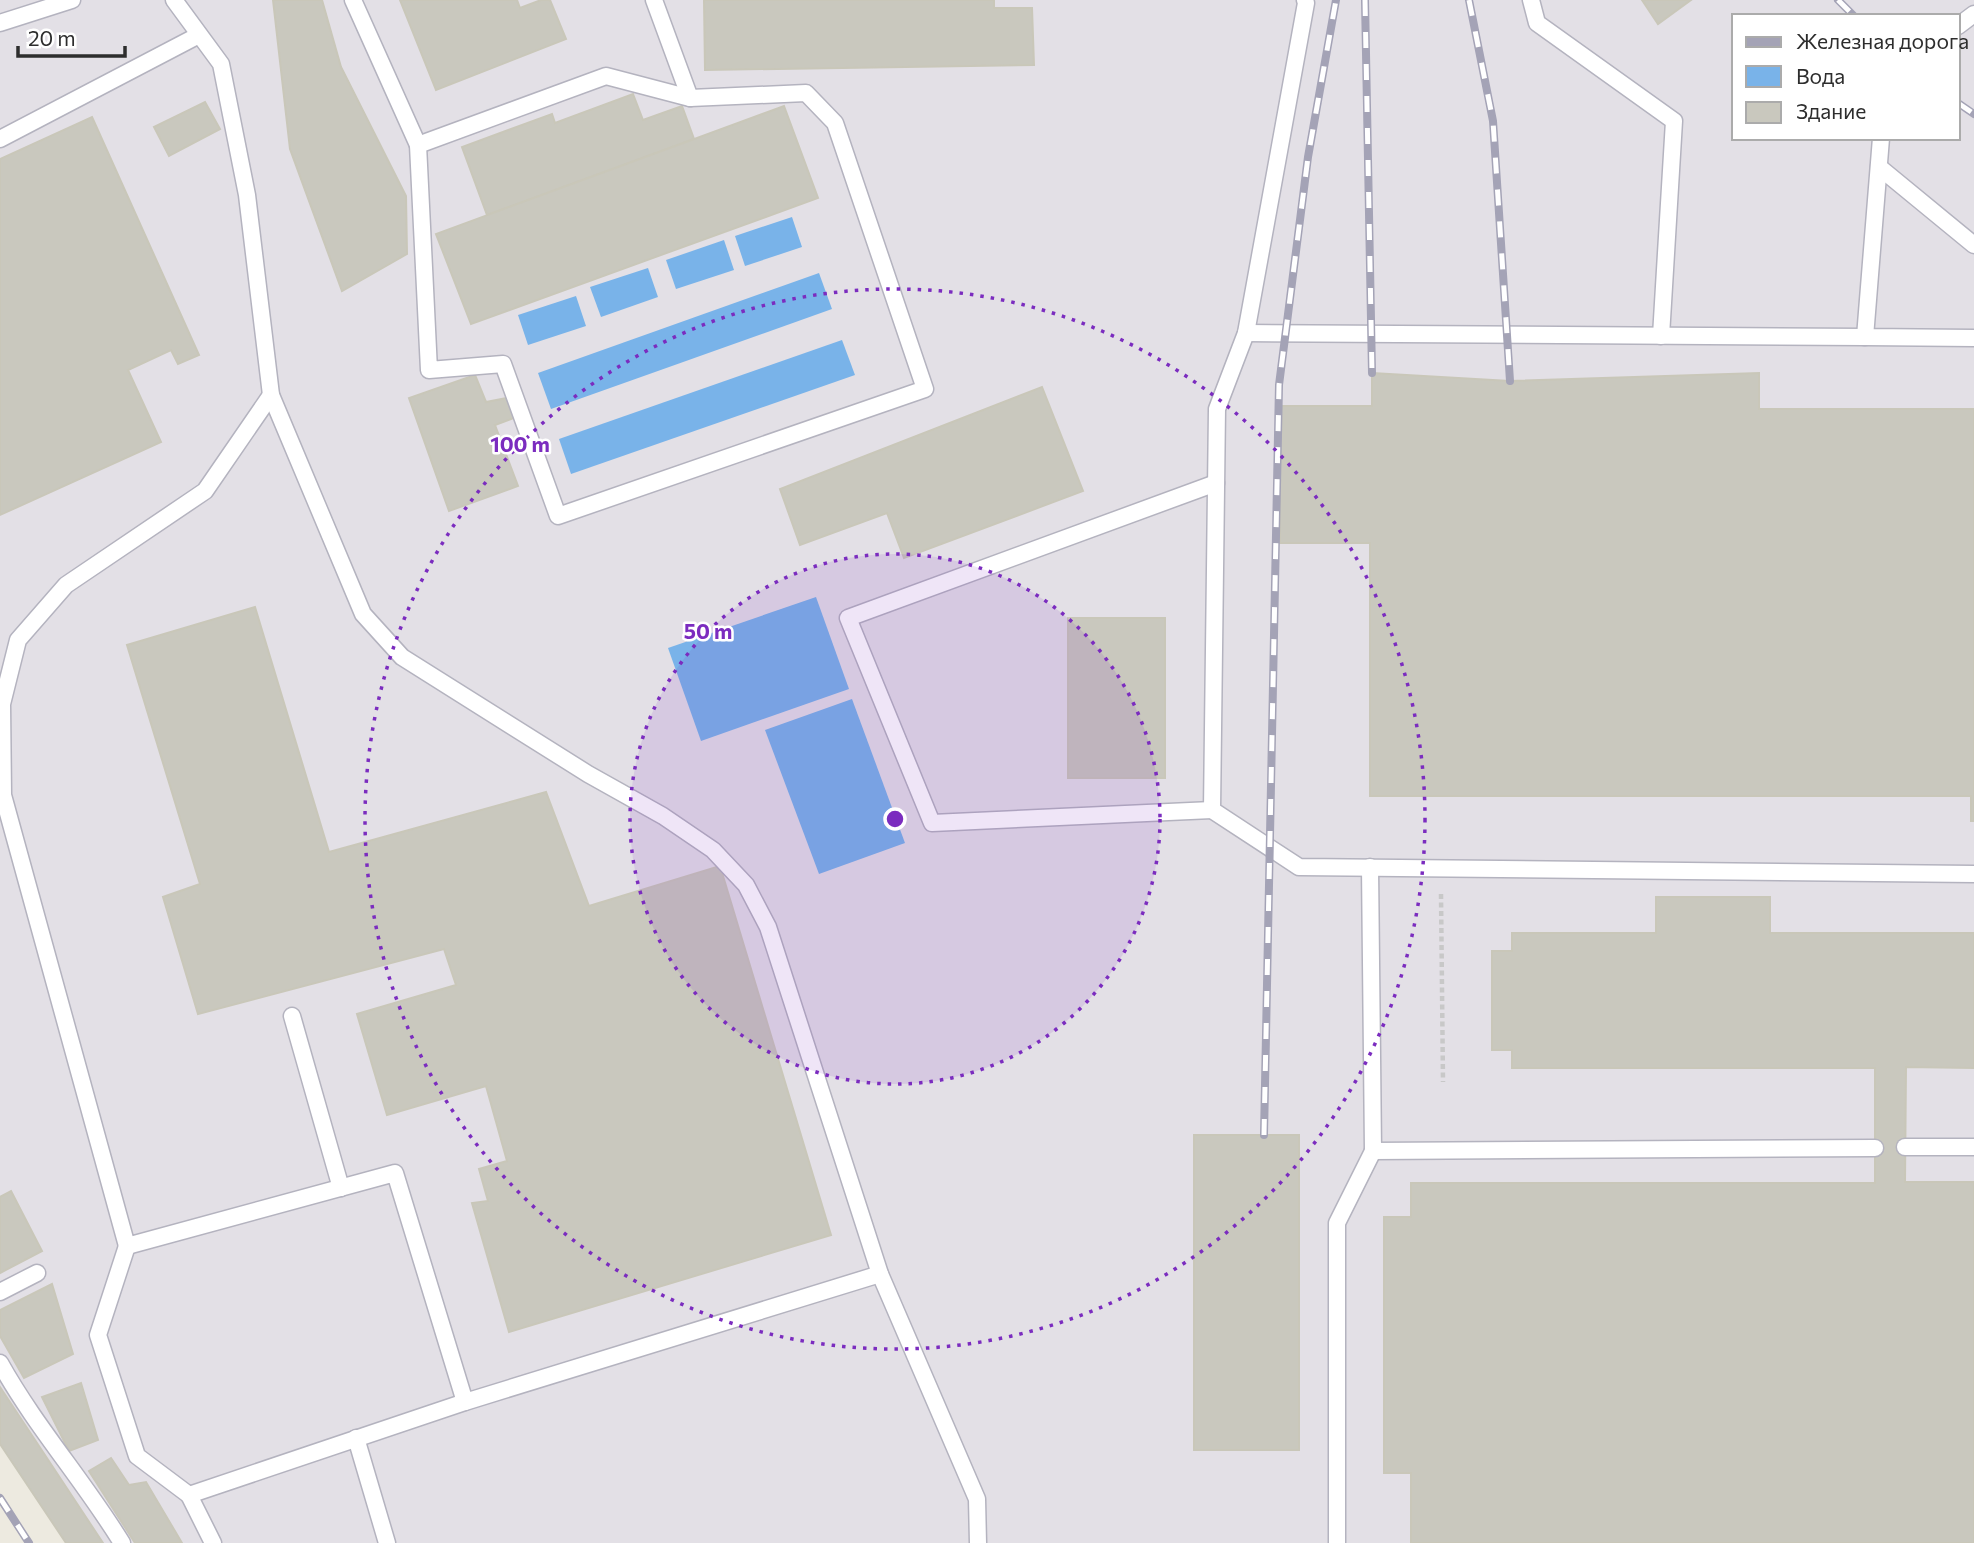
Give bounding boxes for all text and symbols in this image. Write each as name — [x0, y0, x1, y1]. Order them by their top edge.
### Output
scale bar — [18, 14, 124, 58]
legend — [1732, 14, 1960, 140]
text: 20 m — [28, 25, 76, 50]
text: Железная дорога — [1796, 28, 1969, 53]
text: Вода — [1796, 63, 1845, 88]
text: Здание — [1796, 98, 1866, 123]
text: 100 m — [490, 431, 550, 456]
text: 50 m — [684, 618, 732, 643]
centre of rings — [883, 807, 907, 831]

